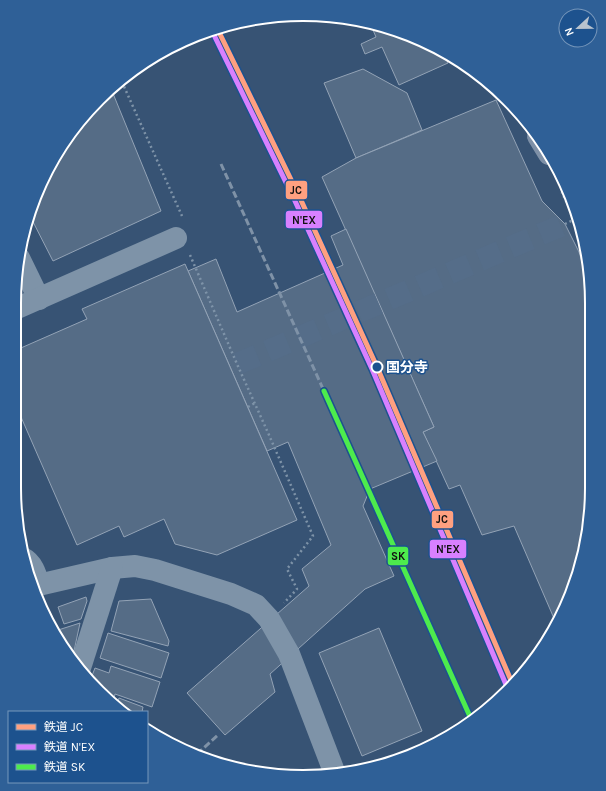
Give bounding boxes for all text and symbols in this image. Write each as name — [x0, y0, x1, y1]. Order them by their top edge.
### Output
north arrow — [558, 8, 598, 48]
text: N — [562, 25, 577, 38]
line badge: JC — [285, 180, 308, 200]
text: JC — [290, 184, 302, 197]
line badge: N'EX — [285, 210, 323, 229]
text: N'EX — [292, 214, 316, 227]
place label: 国分寺 — [386, 359, 428, 376]
marker: 国分寺 — [370, 360, 384, 374]
line badge: JC — [431, 510, 454, 529]
text: JC — [436, 513, 448, 526]
line badge: N'EX — [429, 539, 467, 559]
text: N'EX — [436, 543, 460, 556]
line badge: SK — [387, 546, 409, 566]
text: SK — [391, 550, 406, 563]
legend — [8, 711, 148, 783]
text: 鉄道 JC — [44, 720, 83, 734]
text: 鉄道 N'EX — [44, 740, 95, 754]
text: 鉄道 SK — [44, 760, 86, 774]

